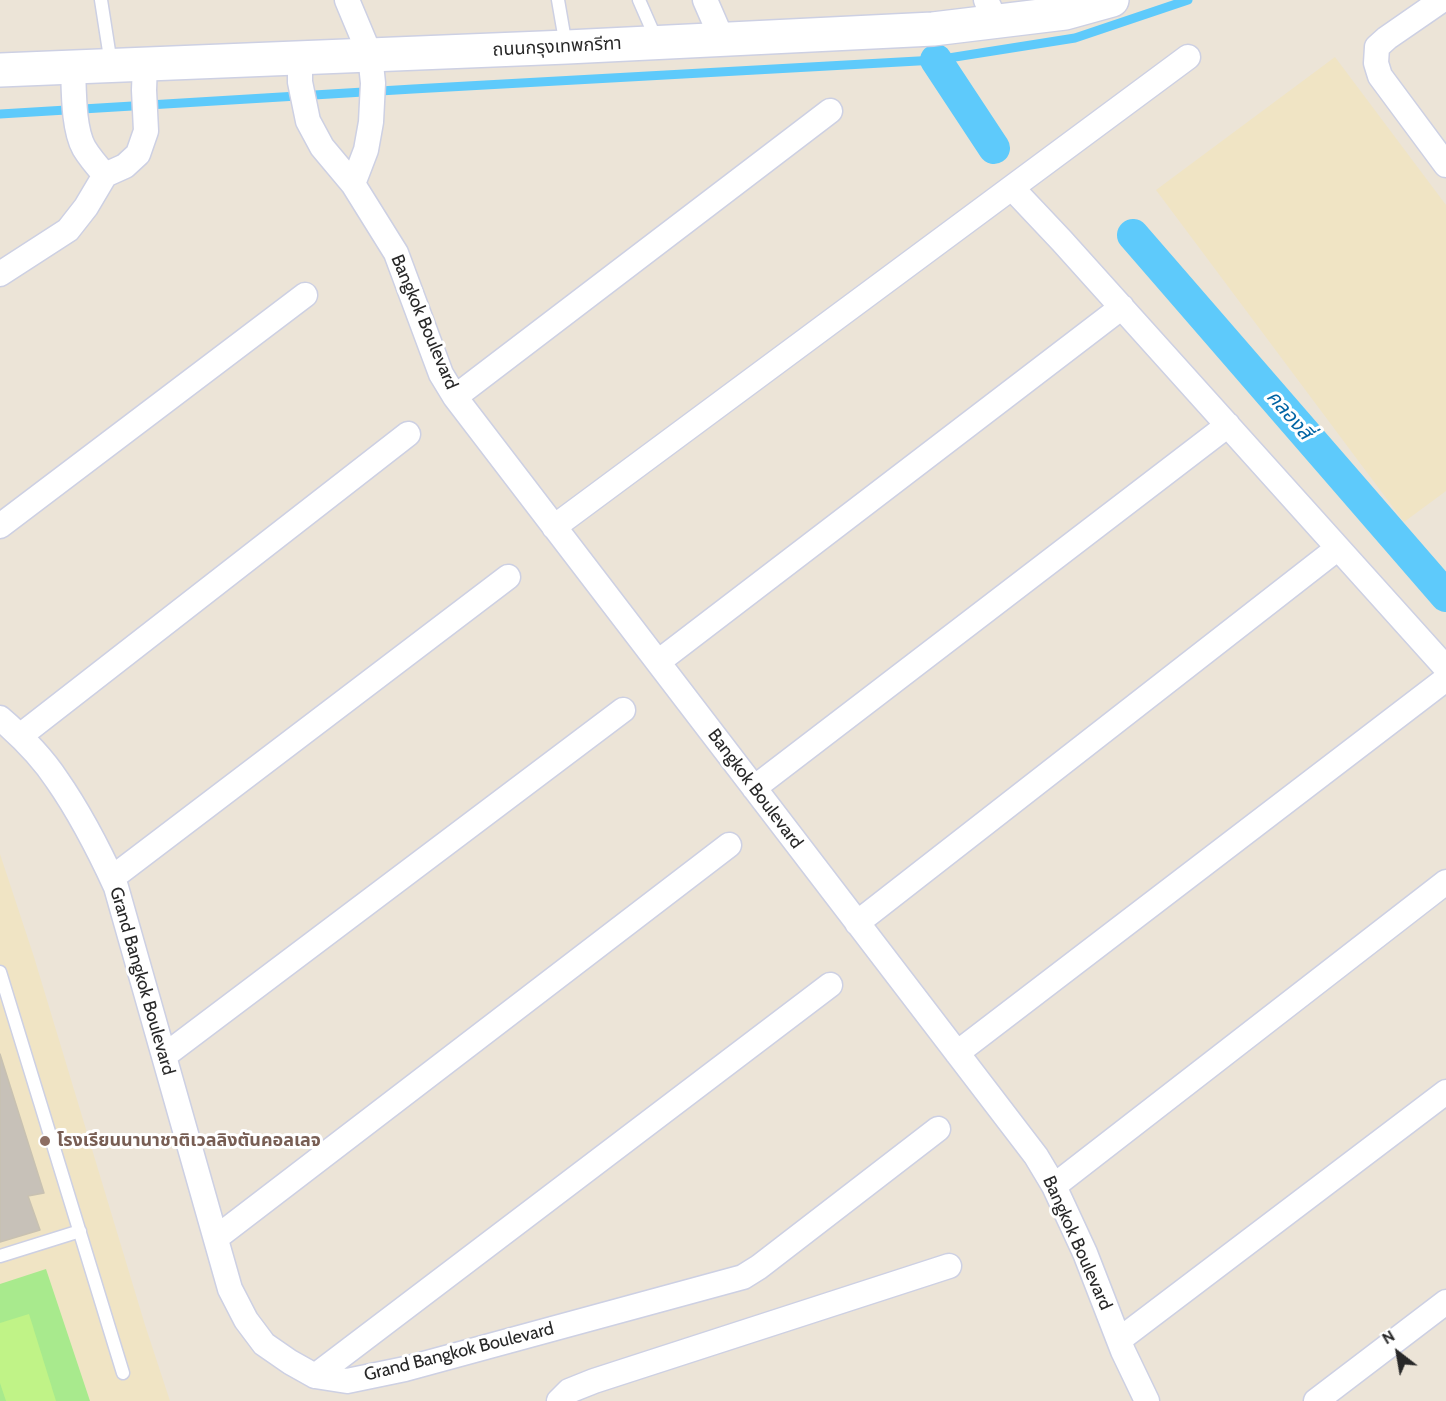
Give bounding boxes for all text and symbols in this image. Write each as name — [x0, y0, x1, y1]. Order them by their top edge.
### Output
street label: ถนนกรุงเทพกรีฑา — [492, 33, 622, 61]
street label: Bangkok Boulevard — [386, 251, 462, 393]
water label: คลองสี่ — [1261, 385, 1317, 445]
street label: Bangkok Boulevard — [703, 725, 807, 853]
street label: Grand Bangkok Boulevard — [105, 884, 179, 1078]
place label: โรงเรียนนานาชาติเวลลิงตันคอลเลจ — [57, 1130, 321, 1152]
marker: โรงเรียนนานาชาติเวลลิงตันคอลเลจ — [38, 1134, 52, 1148]
street label: Bangkok Boulevard — [1038, 1173, 1116, 1313]
street label: Grand Bangkok Boulevard — [362, 1318, 556, 1386]
north arrow — [1368, 1323, 1428, 1383]
text: N — [1379, 1326, 1398, 1348]

